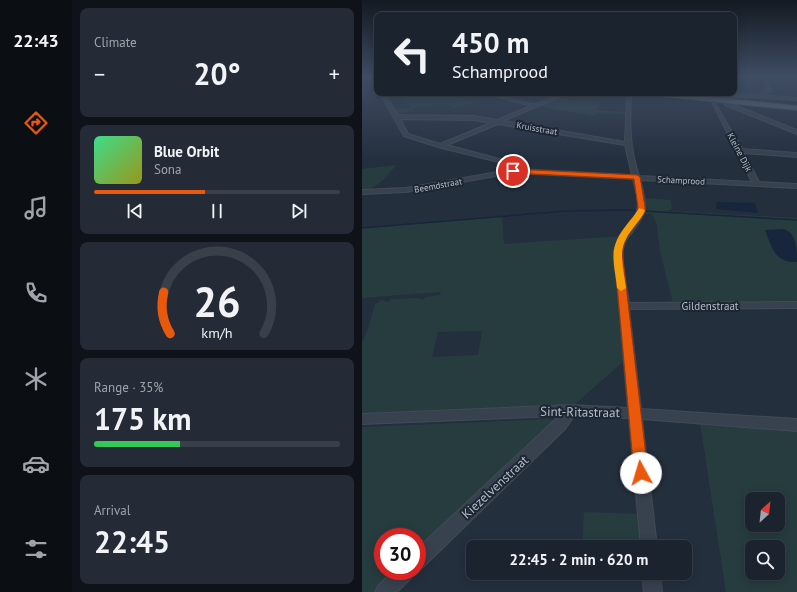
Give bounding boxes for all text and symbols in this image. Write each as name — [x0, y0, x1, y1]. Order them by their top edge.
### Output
text: 450 m — [452, 24, 529, 61]
icon: left — [386, 28, 438, 80]
text: 22:43 — [13, 29, 59, 52]
text: Climate — [94, 34, 137, 51]
text: 20° — [193, 54, 241, 93]
text: − — [94, 60, 105, 88]
text: + — [329, 60, 340, 88]
text: Schamprood — [452, 60, 548, 83]
icon: directions — [22, 109, 50, 137]
street label: Kruisstraat — [516, 119, 558, 137]
street label: Kleine Dijk — [725, 131, 755, 174]
text: Blue Orbit — [154, 142, 219, 161]
pin — [496, 154, 530, 188]
icon: arrive — [502, 160, 524, 182]
text: Sona — [154, 161, 181, 178]
street label: Schamprood — [657, 173, 705, 187]
street label: Beemdstraat — [413, 175, 463, 195]
icon: music — [22, 194, 50, 222]
icon: previous — [124, 200, 146, 222]
icon: pause — [206, 200, 228, 222]
icon: next — [288, 200, 310, 222]
text: 26 — [193, 275, 241, 328]
icon: phone — [22, 279, 50, 307]
street label: Gildenstraat — [681, 299, 739, 313]
text: km/h — [201, 323, 233, 342]
icon: climate — [22, 365, 50, 393]
text: Range · 35% — [94, 379, 163, 396]
text: 175 km — [94, 399, 192, 438]
street label: Sint-Ritastraat — [540, 403, 621, 421]
icon: car — [22, 450, 50, 478]
street label: Kiezelvenstraat — [458, 451, 532, 522]
position arrow — [620, 452, 662, 494]
north arrow — [745, 492, 785, 532]
map controls — [745, 492, 785, 580]
text: Arrival — [94, 502, 130, 519]
text: 22:45 — [94, 522, 170, 561]
speed limit sign: 30 — [374, 528, 426, 580]
icon: filters — [22, 535, 50, 563]
button: search — [745, 540, 785, 580]
text: 22:45 · 2 min · 620 m — [510, 550, 648, 569]

